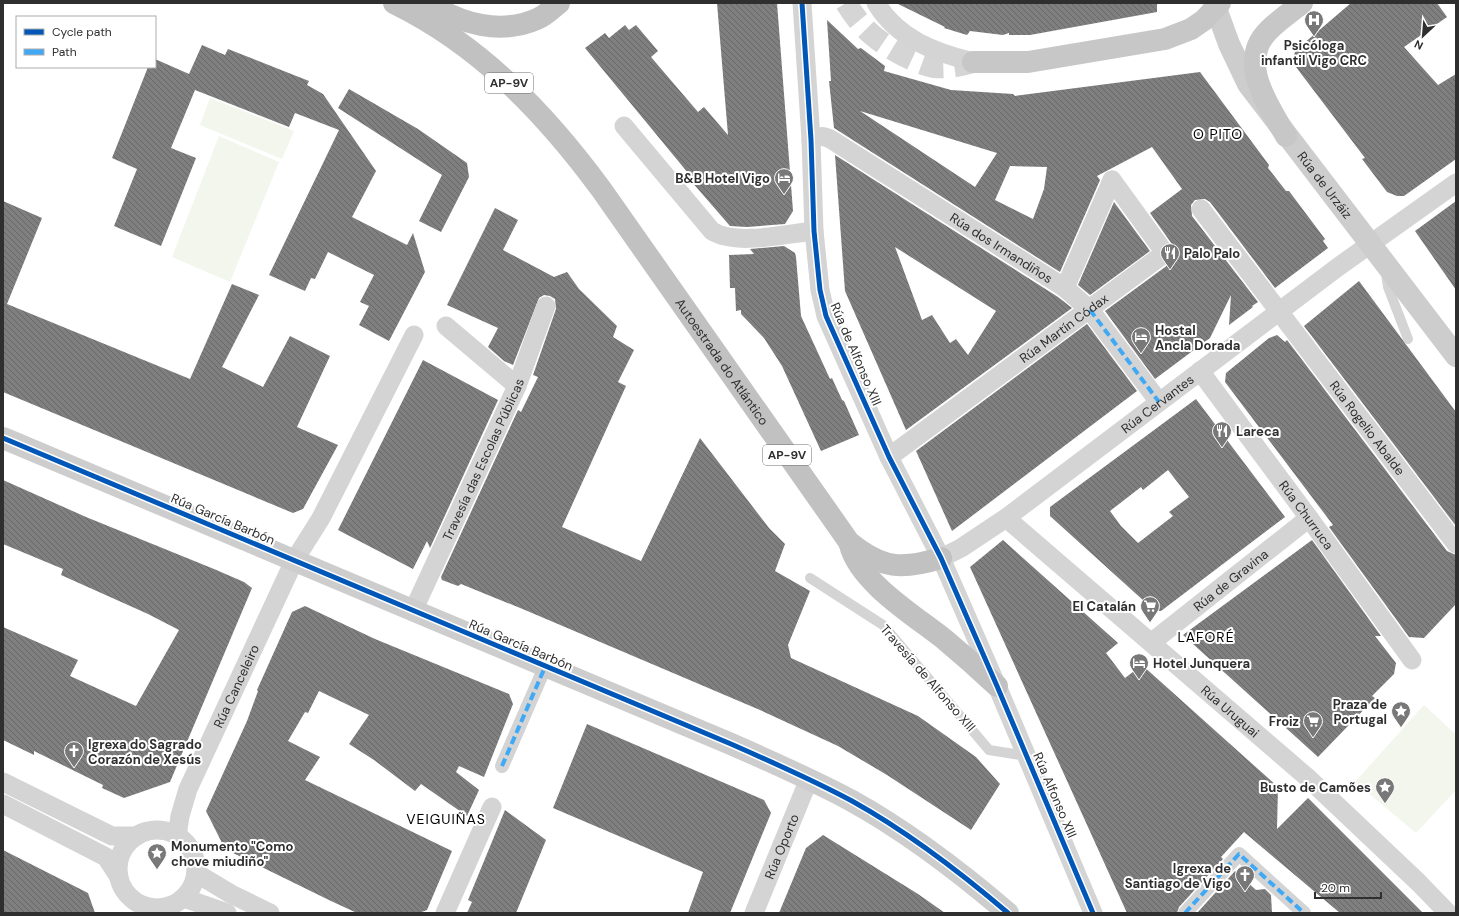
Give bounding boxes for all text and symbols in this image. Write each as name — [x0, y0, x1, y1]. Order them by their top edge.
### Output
hospital icon: Psicóloga infantil Vigo CRC — [1303, 9, 1325, 37]
legend — [16, 16, 156, 68]
north arrow — [1403, 16, 1443, 56]
text: Cycle path — [52, 24, 112, 40]
place label: Psicóloga infantil Vigo CRC — [1261, 37, 1367, 69]
text: N — [1412, 37, 1425, 53]
text: Path — [52, 44, 77, 60]
road number: AP-9V — [485, 73, 533, 93]
district label: O PITO — [1193, 125, 1243, 143]
street label: Rúa de Urzáiz — [1294, 148, 1356, 222]
hotel icon: B&B Hotel Vigo — [773, 167, 795, 195]
place label: B&B Hotel Vigo — [675, 170, 770, 187]
street label: Rúa dos Irmandiños — [947, 209, 1056, 287]
restaurant icon: Palo Palo — [1159, 242, 1181, 270]
place label: Palo Palo — [1184, 245, 1240, 262]
street label: Rúa Martín Códax — [1016, 289, 1112, 366]
street label: Autoestrada do Atlántico — [672, 295, 773, 429]
street label: Rúa de Alfonso XIII — [827, 300, 885, 408]
place label: Hostal Ancla Dorada — [1155, 322, 1240, 354]
hotel icon: Hostal Ancla Dorada — [1130, 326, 1152, 354]
street label: Rúa Cervantes — [1117, 371, 1197, 437]
street label: Travesía das Escolas Públicas — [438, 376, 528, 543]
street label: Rúa Rogelio Abalde — [1326, 377, 1409, 478]
restaurant icon: Lareca — [1211, 420, 1233, 448]
place label: Lareca — [1236, 423, 1279, 440]
road number: AP-9V — [763, 445, 811, 465]
street label: Rúa Churruca — [1275, 477, 1337, 553]
street label: Rúa García Barbón — [169, 489, 277, 549]
street label: Rúa de Gravina — [1190, 545, 1271, 615]
supermarket icon: El Catalán — [1139, 595, 1161, 623]
place label: El Catalán — [1072, 598, 1136, 615]
street label: Rúa García Barbón — [467, 615, 575, 675]
street label: Travesía de Alfonso XIII — [877, 621, 979, 735]
district label: LAFORÉ — [1177, 628, 1235, 646]
street label: Rúa Canceleiro — [209, 641, 263, 730]
hotel icon: Hotel Junquera — [1128, 652, 1150, 680]
place label: Hotel Junquera — [1153, 655, 1250, 672]
street label: Rúa Uruguai — [1198, 681, 1263, 741]
place label: Praza de Portugal — [1333, 696, 1387, 728]
place icon: Praza de Portugal — [1390, 700, 1412, 728]
supermarket icon: Froiz — [1302, 710, 1324, 738]
place label: Froiz — [1269, 713, 1299, 730]
place label: Igrexa do Sagrado Corazón de Xesús — [88, 736, 202, 768]
church icon: Igrexa do Sagrado Corazón de Xesús — [63, 740, 85, 768]
street label: Rúa Alfonso XIII — [1029, 750, 1081, 840]
place icon: Busto de Camões — [1374, 776, 1396, 804]
place label: Busto de Camões — [1260, 779, 1371, 796]
district label: VEIGUIÑAS — [406, 810, 486, 828]
street label: Rúa Oporto — [760, 811, 802, 882]
place label: Monumento "Como chove miudiño" — [171, 838, 294, 870]
place icon: Monumento "Como chove miudiño" — [146, 842, 168, 870]
place label: Igrexa de Santiago de Vigo — [1125, 860, 1231, 892]
church icon: Igrexa de Santiago de Vigo — [1234, 864, 1256, 892]
scale bar — [1315, 874, 1381, 900]
text: 20 m — [1321, 880, 1350, 896]

